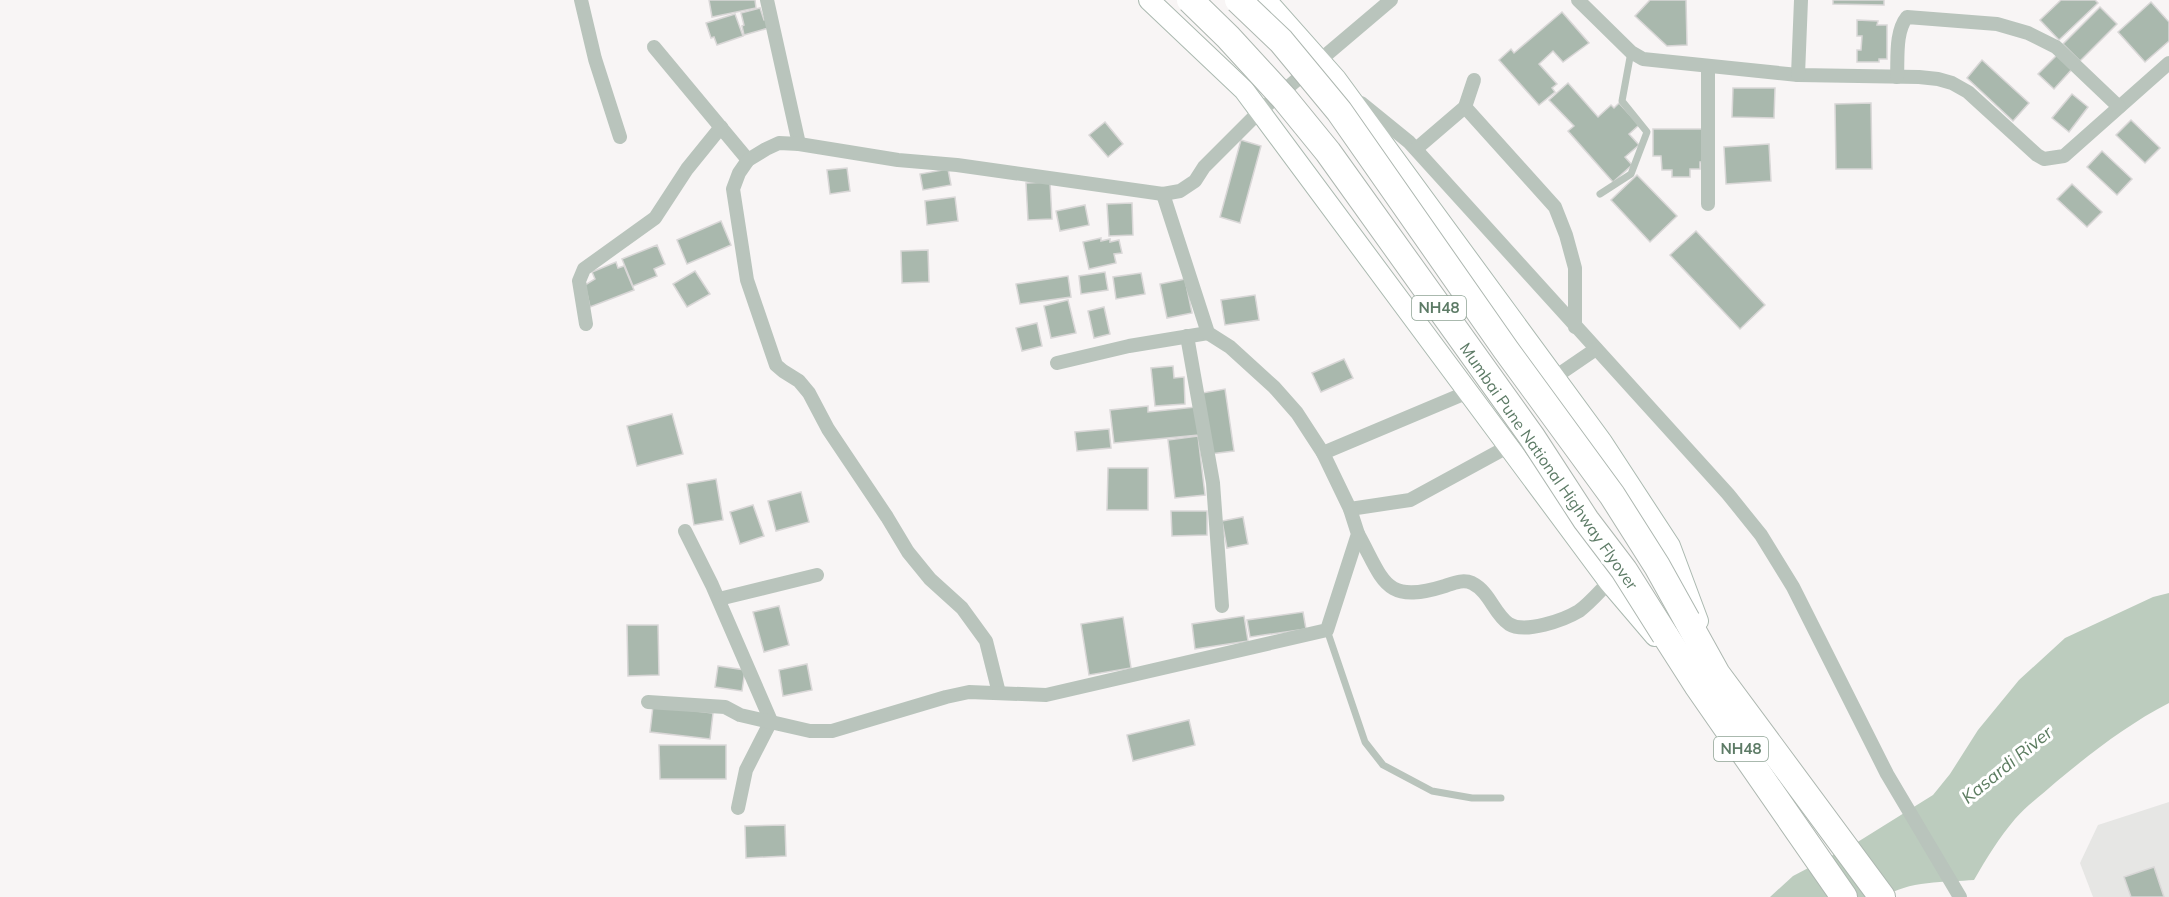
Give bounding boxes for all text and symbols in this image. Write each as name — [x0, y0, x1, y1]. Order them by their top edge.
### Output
road number: NH48 — [1412, 296, 1466, 320]
street label: Mumbai Pune National Highway Flyover — [1456, 339, 1642, 594]
water label: Kasardi River — [1956, 720, 2058, 808]
road number: NH48 — [1714, 737, 1768, 761]

